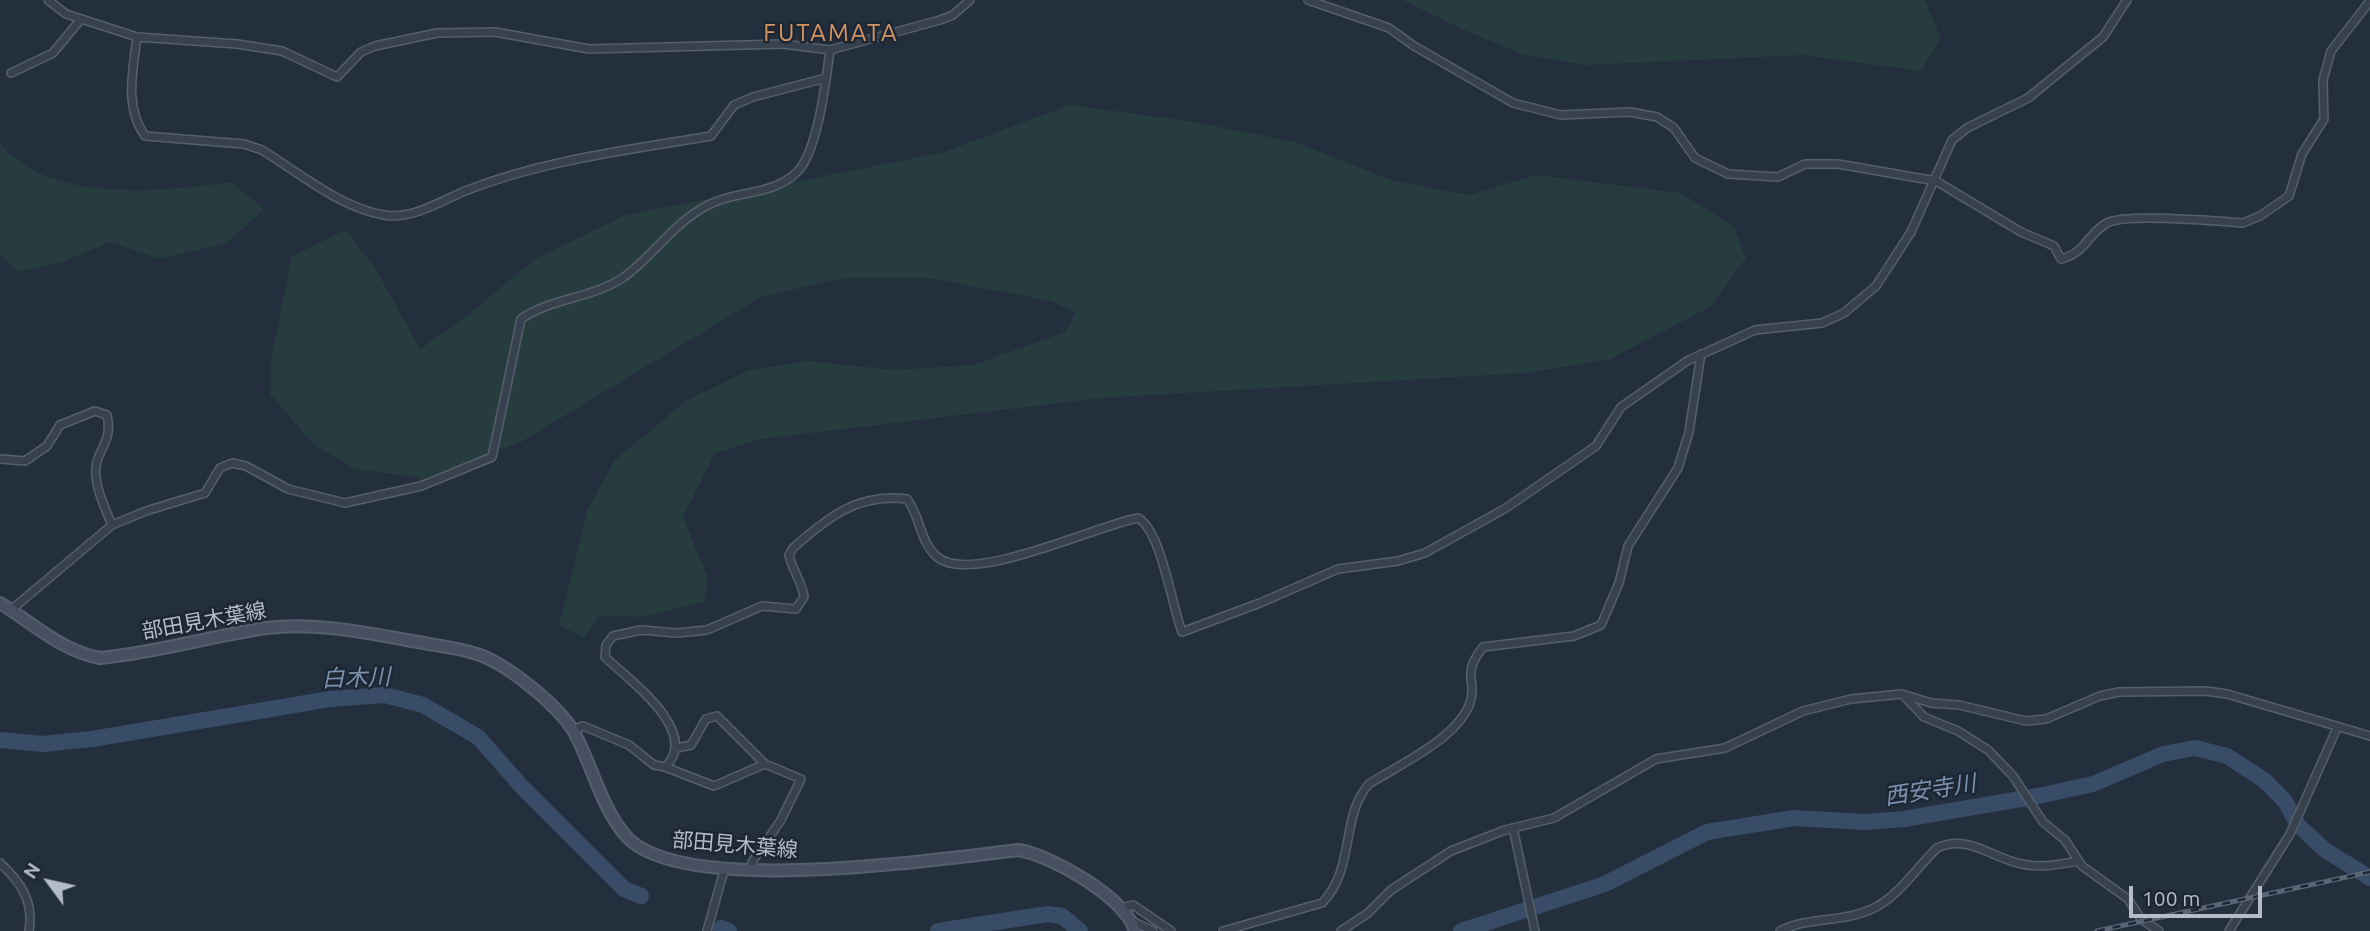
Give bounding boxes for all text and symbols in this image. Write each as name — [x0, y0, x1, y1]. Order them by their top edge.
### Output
district label: FUTAMATA — [764, 19, 898, 47]
street label: 部田見木葉線 — [140, 598, 268, 644]
water label: 白木川 — [321, 663, 391, 693]
water label: 西安寺川 — [1882, 769, 1978, 811]
street label: 部田見木葉線 — [671, 827, 799, 863]
north arrow — [14, 847, 84, 917]
text: N — [18, 859, 44, 883]
scale bar — [2132, 872, 2265, 916]
text: 100 m — [2142, 886, 2200, 910]

